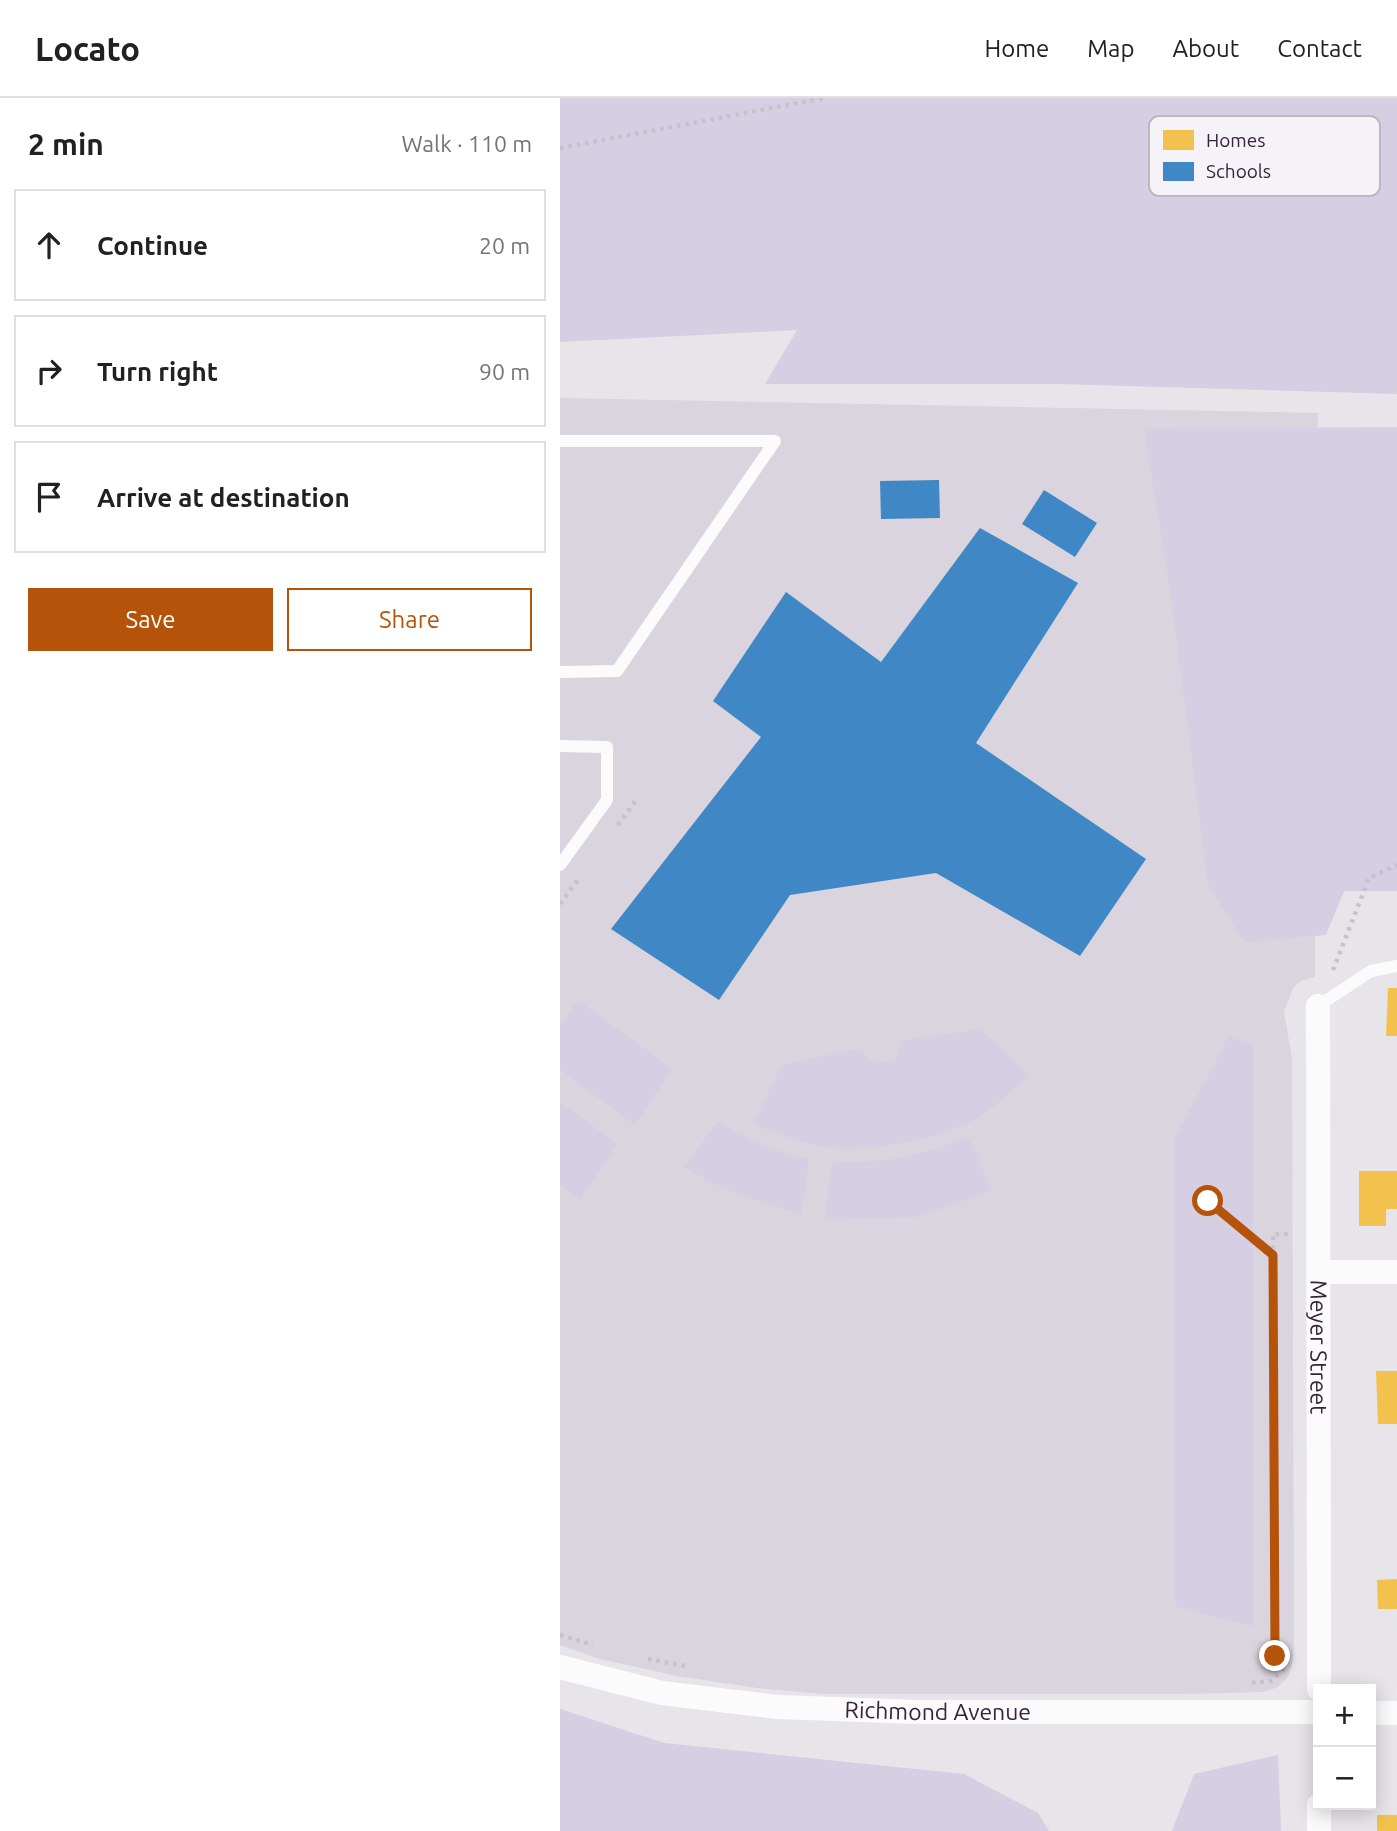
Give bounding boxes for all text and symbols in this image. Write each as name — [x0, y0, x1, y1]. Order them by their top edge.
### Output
text: Locato — [35, 30, 140, 67]
text: Home — [984, 35, 1049, 62]
text: Map — [1087, 35, 1134, 62]
text: About — [1172, 35, 1239, 62]
text: Contact — [1277, 35, 1362, 62]
legend — [1149, 116, 1380, 196]
text: 2 min — [28, 127, 104, 161]
text: Homes — [1206, 129, 1266, 151]
text: Walk · 110 m — [401, 131, 532, 156]
text: Schools — [1206, 160, 1271, 182]
icon: ahead — [30, 226, 68, 264]
text: Continue — [97, 231, 208, 260]
text: 20 m — [479, 233, 530, 258]
icon: right — [30, 352, 68, 390]
text: Turn right — [97, 357, 218, 386]
text: 90 m — [479, 359, 530, 384]
icon: arrive — [30, 478, 68, 516]
text: Arrive at destination — [97, 483, 350, 512]
button: Save — [28, 588, 273, 651]
button: Share — [287, 588, 532, 651]
route start — [1192, 1185, 1223, 1216]
street label: Meyer Street — [1306, 1280, 1332, 1414]
route end — [1259, 1640, 1290, 1671]
map controls — [1313, 1684, 1376, 1810]
button: + — [1313, 1684, 1376, 1747]
street label: Richmond Avenue — [844, 1696, 1031, 1724]
button: − — [1313, 1747, 1376, 1810]

